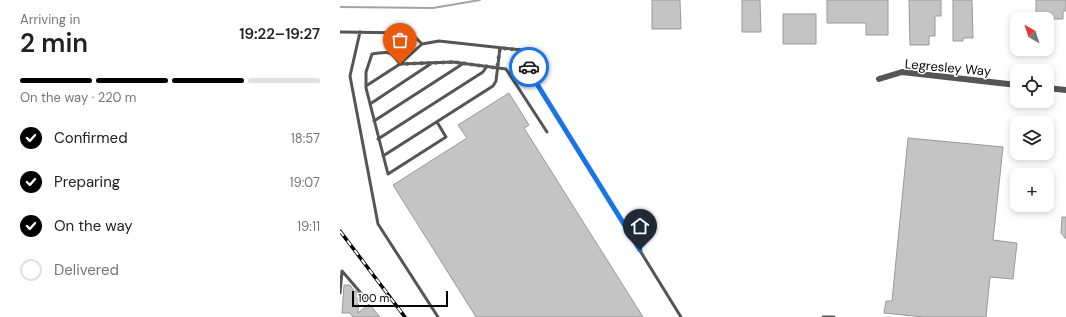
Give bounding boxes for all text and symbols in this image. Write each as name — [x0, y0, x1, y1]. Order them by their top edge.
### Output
text: Arriving in — [20, 11, 80, 28]
north arrow — [1010, 12, 1054, 56]
map controls — [1010, 12, 1054, 212]
pin — [383, 23, 417, 64]
text: 19:22–19:27 — [239, 24, 320, 44]
text: 2 min — [20, 26, 88, 60]
icon: bag — [389, 29, 411, 51]
courier — [509, 47, 549, 87]
street label: Legresley Way — [904, 55, 992, 80]
icon: car — [518, 56, 540, 78]
button: locate — [1010, 64, 1054, 108]
text: On the way · 220 m — [20, 89, 136, 106]
button: layers — [1010, 116, 1054, 160]
icon: check — [20, 127, 42, 149]
text: Confirmed — [54, 128, 128, 148]
text: 18:57 — [291, 130, 320, 147]
button: + — [1010, 168, 1054, 212]
icon: check — [20, 171, 42, 193]
text: Preparing — [54, 172, 120, 192]
text: 19:07 — [290, 174, 320, 191]
pin — [623, 209, 657, 250]
icon: check — [20, 215, 42, 237]
icon: home — [629, 215, 651, 237]
text: On the way — [54, 216, 133, 236]
text: 19:11 — [297, 218, 320, 235]
text: Delivered — [54, 260, 119, 280]
scale bar — [352, 289, 448, 308]
text: 100 m — [358, 291, 389, 305]

